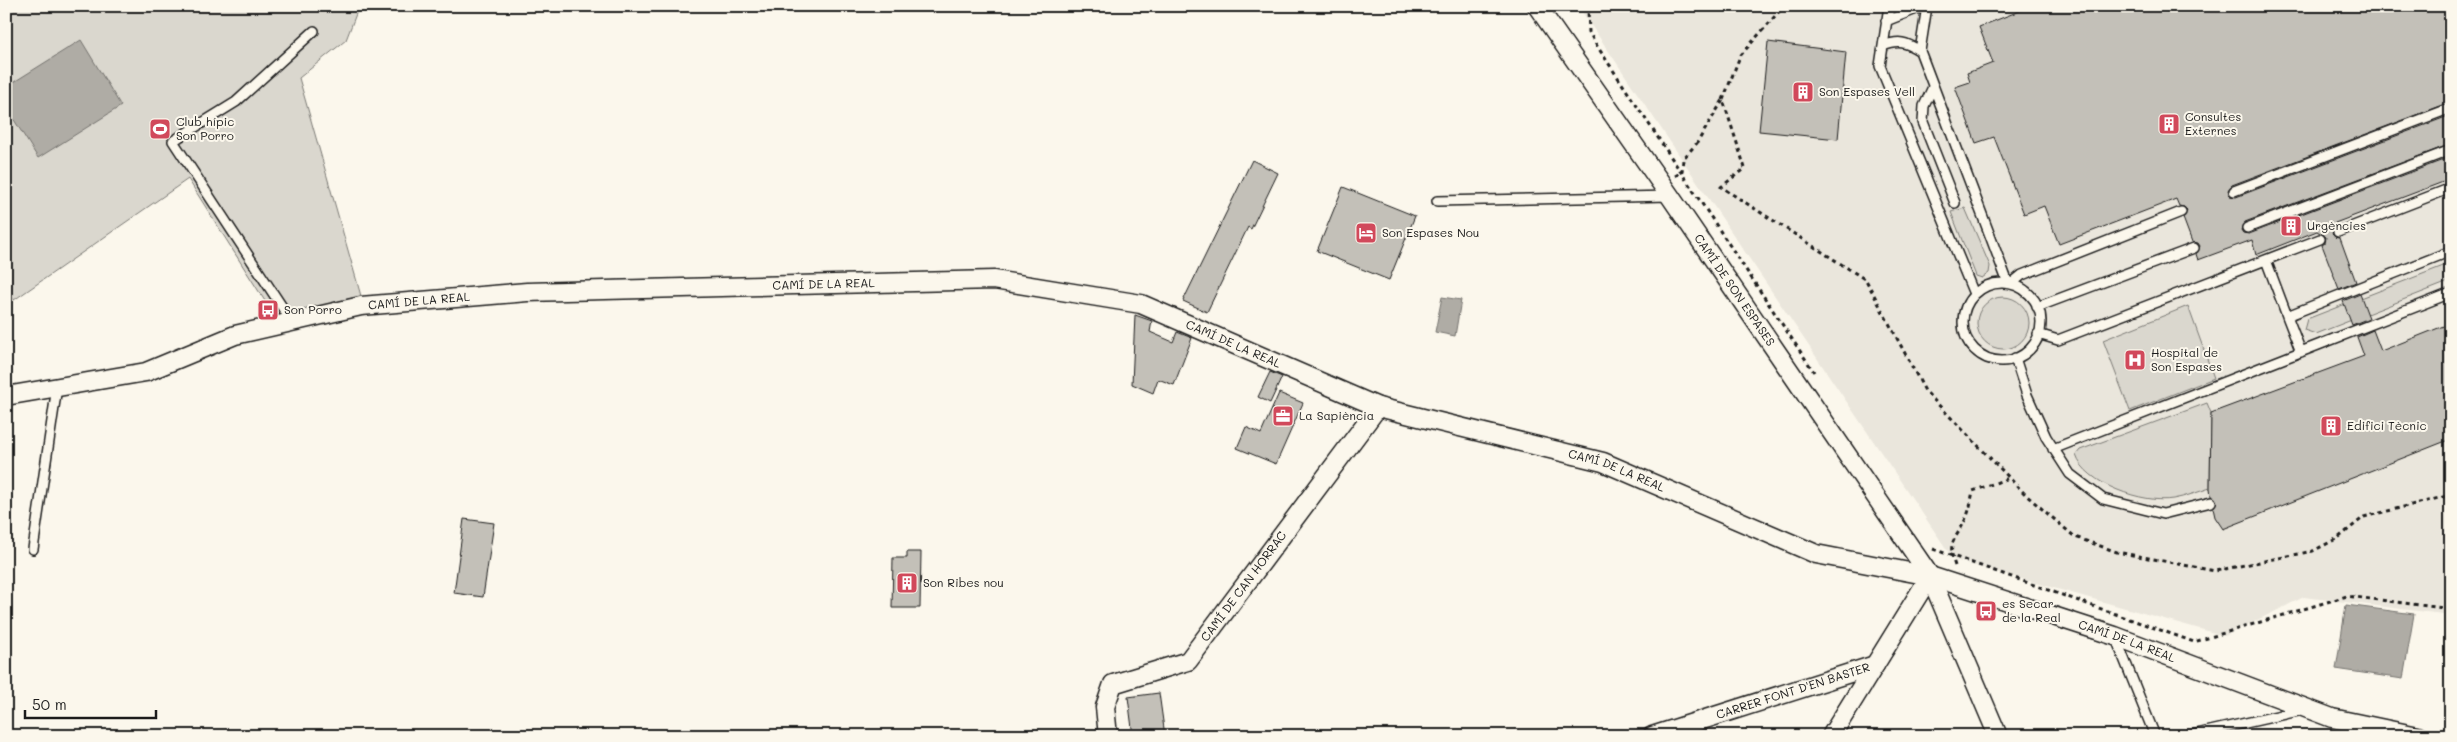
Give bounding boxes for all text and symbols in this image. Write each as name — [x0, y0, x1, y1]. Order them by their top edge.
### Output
building icon: Son Espases Vell — [1791, 80, 1815, 104]
place label: Son Espases Vell — [1819, 83, 1915, 99]
place label: Consultes Externes — [2185, 108, 2241, 138]
building icon: Consultes Externes — [2157, 112, 2181, 136]
place label: Club hípic Son Porro — [176, 113, 234, 143]
sports icon: Club hípic Son Porro — [148, 117, 172, 141]
building icon: Urgències — [2279, 214, 2303, 238]
place label: Urgències — [2307, 217, 2366, 233]
hotel icon: Son Espases Nou — [1354, 221, 1378, 245]
place label: Son Espases Nou — [1382, 224, 1479, 240]
street label: CAMÍ DE SON ESPASES — [1691, 230, 1779, 349]
street label: CAMÍ DE LA REAL — [772, 274, 876, 293]
street label: CAMÍ DE LA REAL — [367, 288, 471, 312]
bus stop icon: Son Porro — [256, 298, 280, 322]
place label: Son Porro — [284, 301, 342, 317]
street label: CAMÍ DE LA REAL — [1184, 315, 1284, 371]
place label: Hospital de Son Espases — [2151, 344, 2222, 374]
hospital icon: Hospital de Son Espases — [2123, 348, 2147, 372]
office icon: La Sapiència — [1271, 404, 1295, 428]
place label: La Sapiència — [1299, 407, 1374, 423]
building icon: Edifici Tècnic — [2319, 414, 2343, 438]
place label: Edifici Tècnic — [2347, 417, 2427, 433]
street label: CAMÍ DE LA REAL — [1567, 445, 1668, 495]
street label: CAMÍ DE CAN HORRAC — [1196, 527, 1290, 644]
building icon: Son Ribes nou — [895, 571, 919, 595]
place label: Son Ribes nou — [923, 574, 1004, 590]
place label: es Secar de la Real — [2002, 595, 2061, 625]
bus stop icon: es Secar de la Real — [1974, 599, 1998, 623]
street label: CAMÍ DE LA REAL — [2077, 616, 2179, 665]
street label: CARRER FONT D'EN BASTER — [1714, 658, 1872, 722]
scale bar — [25, 687, 156, 719]
text: 50 m — [32, 694, 67, 714]

